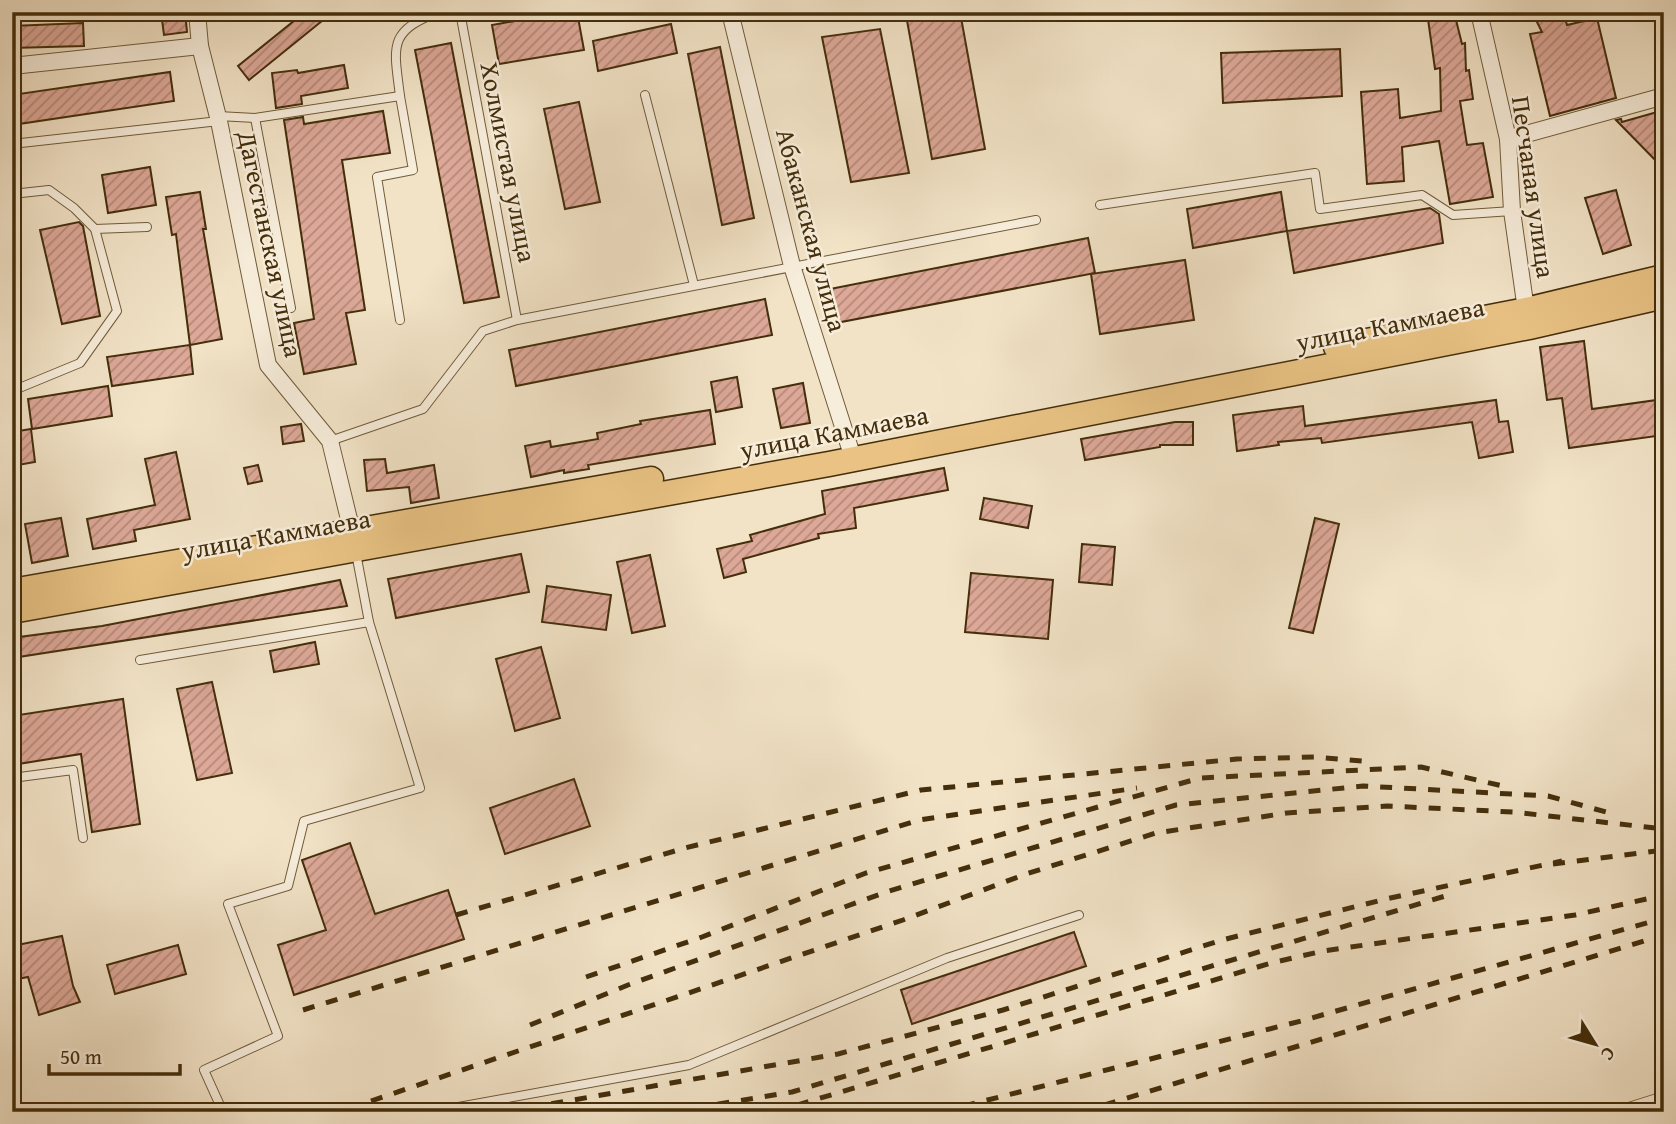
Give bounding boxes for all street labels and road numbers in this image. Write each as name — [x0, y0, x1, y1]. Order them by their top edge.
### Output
street label: Холмистая улица — [470, 59, 548, 266]
street label: Песчаная улица — [1502, 94, 1566, 281]
street label: Абаканская улица — [766, 124, 858, 337]
street label: Дагестанская улица — [228, 126, 314, 361]
street label: улица Каммаева — [1292, 287, 1488, 362]
street label: улица Каммаева — [736, 395, 932, 470]
street label: улица Каммаева — [178, 498, 374, 570]

